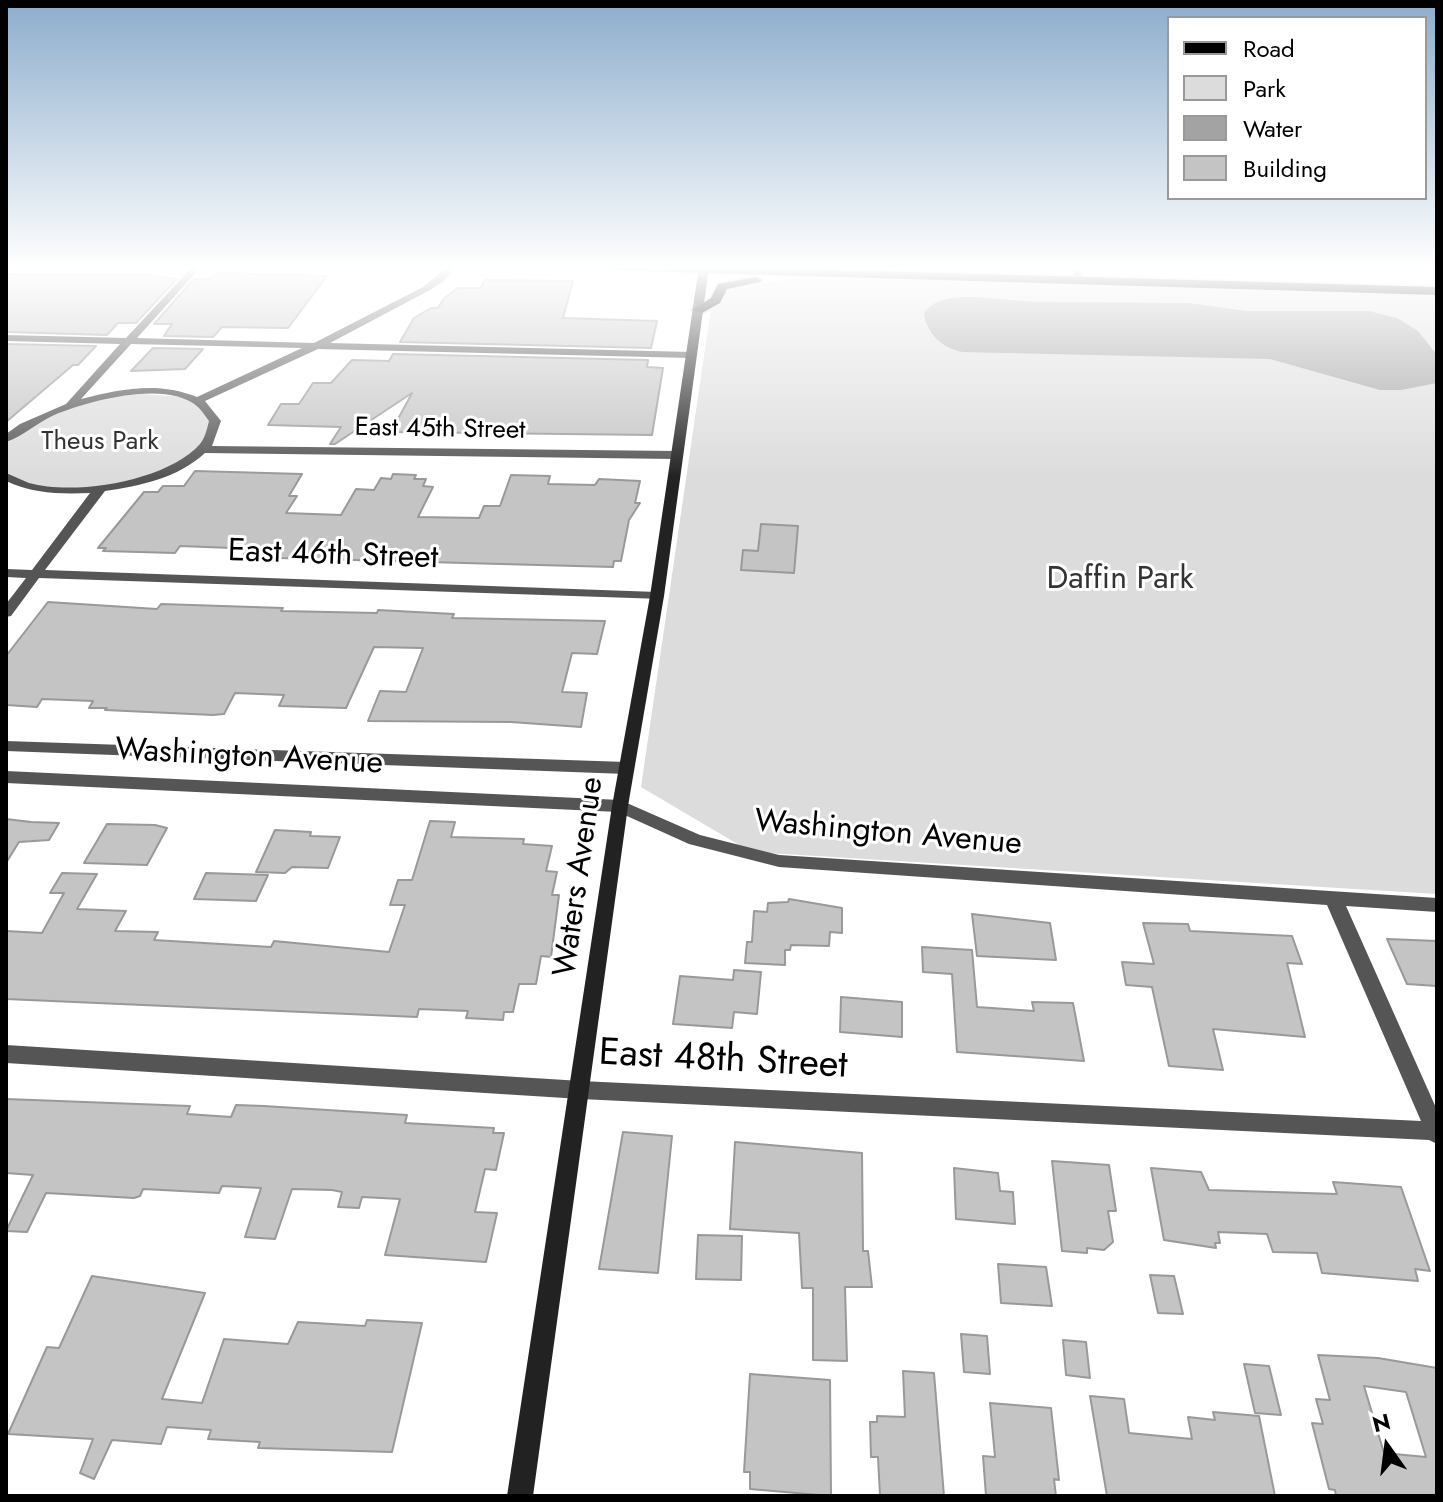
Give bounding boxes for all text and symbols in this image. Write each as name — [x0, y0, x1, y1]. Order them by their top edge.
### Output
legend — [1167, 16, 1427, 200]
text: Road — [1243, 31, 1295, 66]
text: Park — [1243, 71, 1286, 106]
text: Water — [1243, 111, 1302, 146]
text: Building — [1243, 151, 1327, 186]
street label: East 45th Street — [354, 413, 526, 447]
park label: Theus Park — [41, 427, 159, 459]
street label: East 46th Street — [227, 533, 439, 579]
park label: Daffin Park — [1046, 561, 1194, 599]
street label: Washington Avenue — [114, 732, 384, 784]
street label: Waters Avenue — [547, 775, 613, 979]
street label: Washington Avenue — [753, 803, 1023, 865]
street label: East 48th Street — [597, 1032, 849, 1090]
text: N — [1369, 1405, 1394, 1440]
north arrow — [1347, 1406, 1427, 1486]

